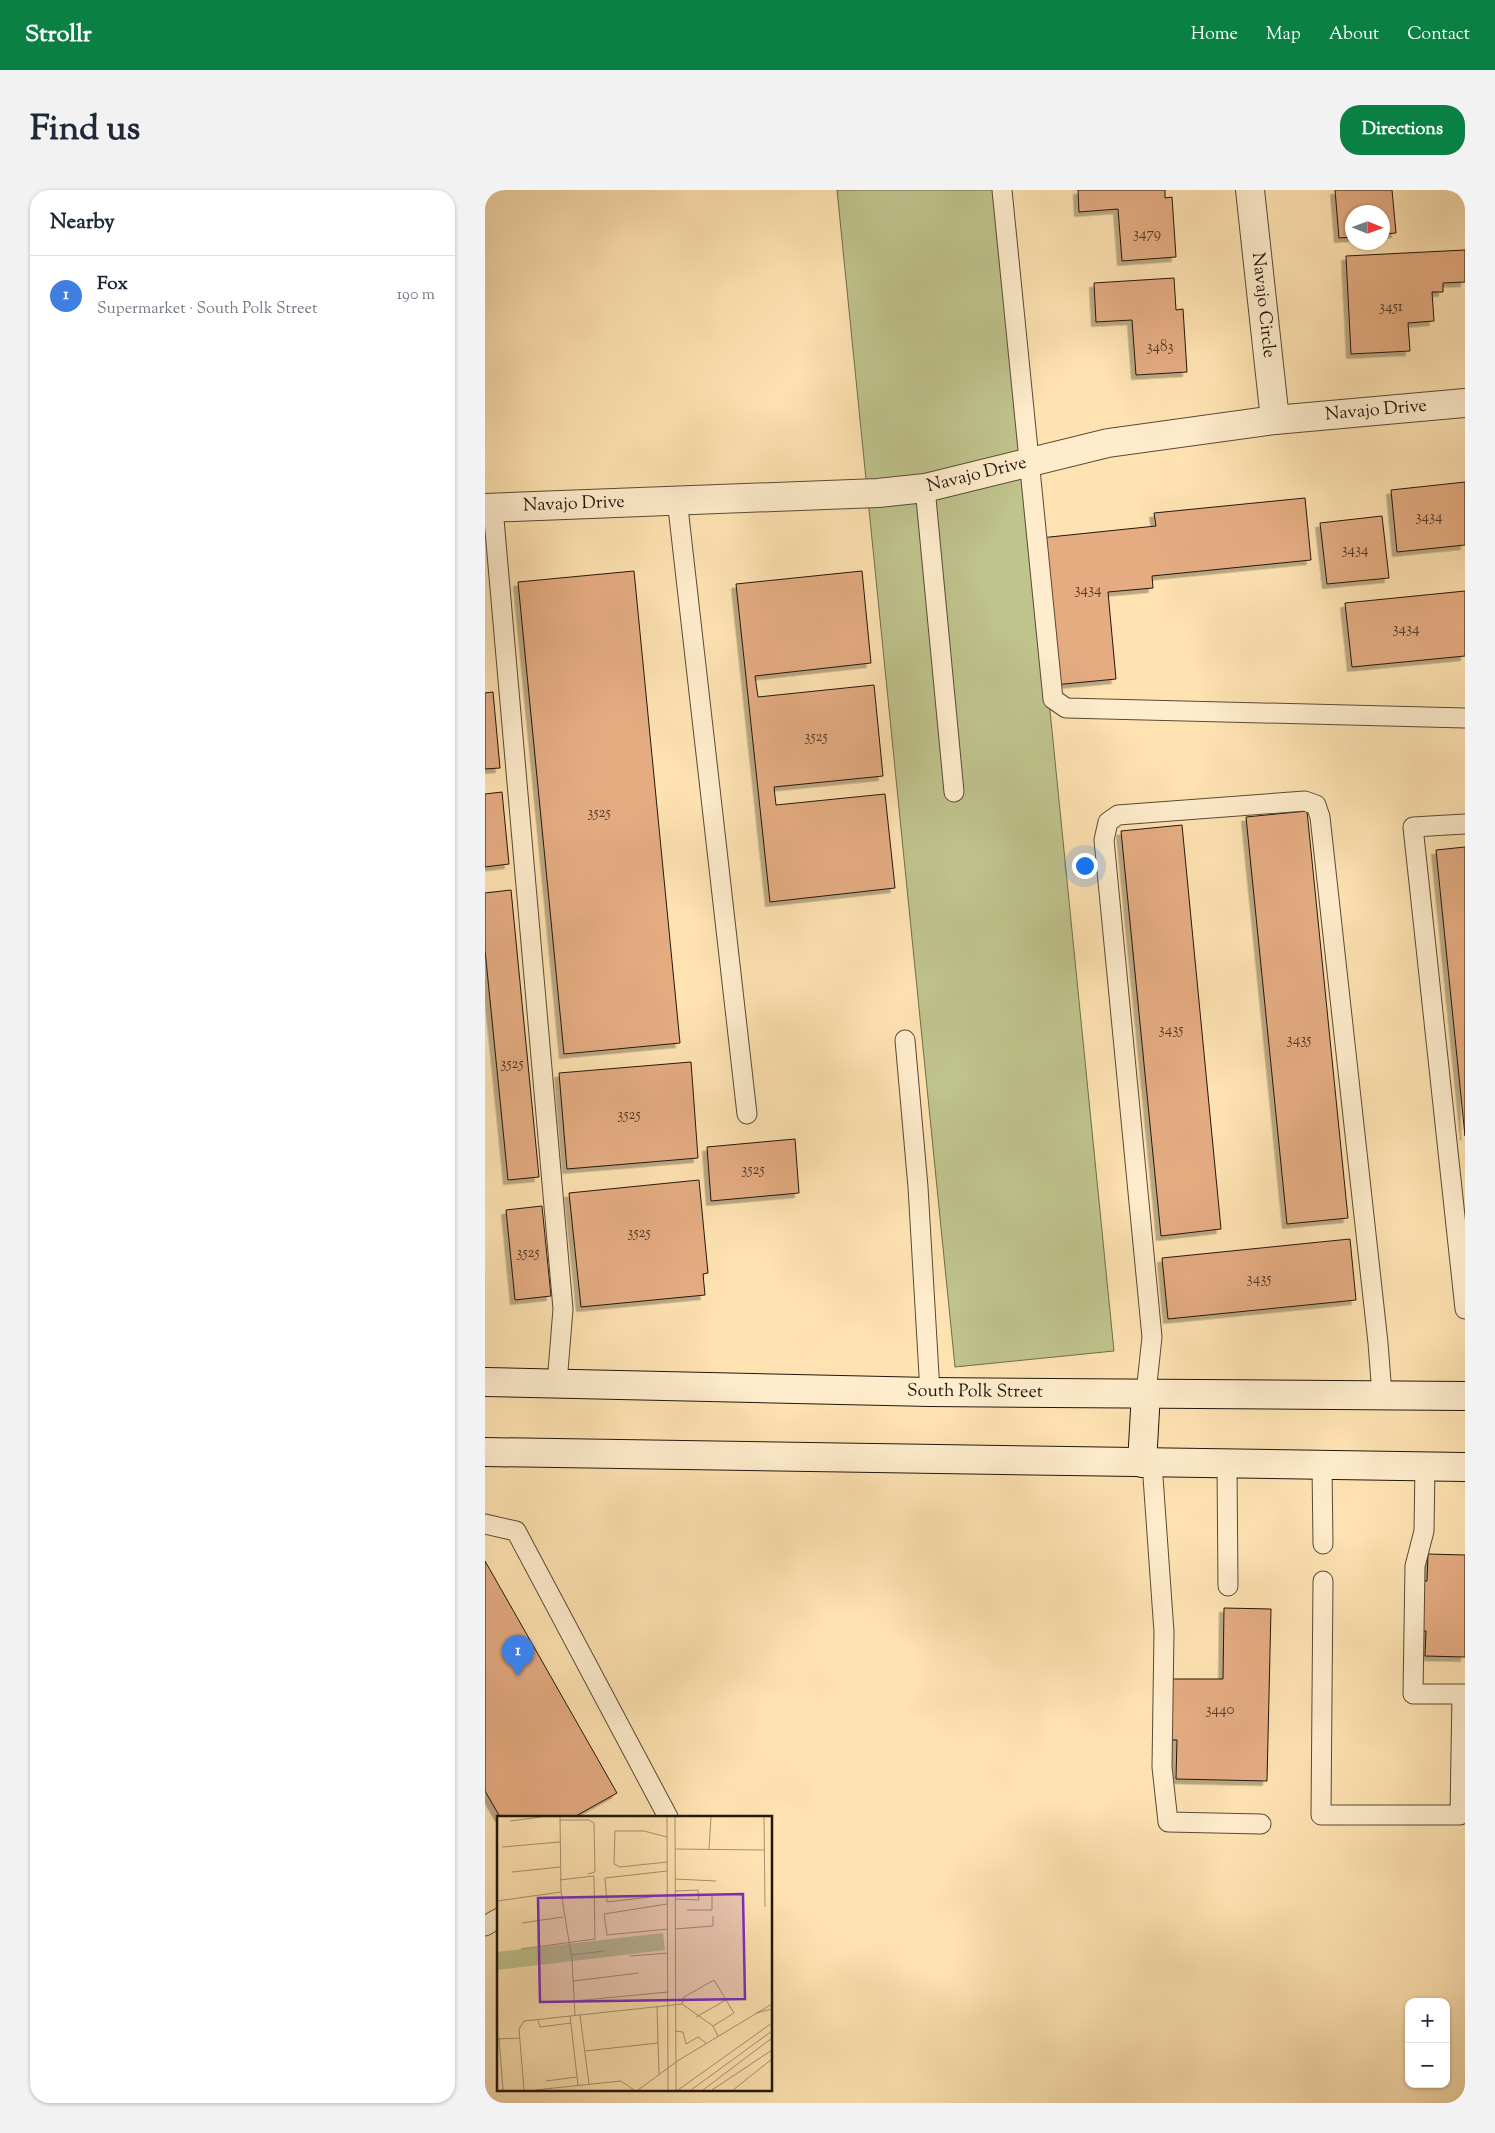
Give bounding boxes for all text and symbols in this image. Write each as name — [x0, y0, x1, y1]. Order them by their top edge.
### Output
text: Strollr — [25, 18, 92, 52]
text: Home — [1191, 22, 1238, 48]
text: Map — [1266, 22, 1301, 48]
text: About — [1329, 22, 1379, 48]
text: Contact — [1407, 22, 1470, 48]
text: Find us — [30, 105, 140, 156]
button: Directions — [1340, 105, 1465, 155]
north arrow — [1345, 205, 1390, 250]
text: Nearby — [50, 208, 115, 238]
house number: 3479 — [1133, 224, 1161, 245]
street label: Navajo Circle — [1244, 251, 1281, 359]
text: Fox — [97, 271, 128, 298]
text: 1 — [63, 284, 69, 307]
text: 190 m — [397, 284, 435, 307]
house number: 3451 — [1379, 297, 1403, 318]
text: Supermarket · South Polk Street — [97, 298, 317, 321]
house number: 3483 — [1146, 337, 1174, 358]
street label: Navajo Drive — [1324, 393, 1428, 428]
street label: Navajo Drive — [924, 450, 1029, 500]
street label: Navajo Drive — [523, 490, 625, 520]
house number: 3434 — [1415, 507, 1443, 528]
house number: 3434 — [1341, 540, 1369, 561]
house number: 3434 — [1074, 580, 1102, 601]
house number: 3434 — [1392, 619, 1420, 640]
house number: 3525 — [804, 727, 828, 748]
house number: 3525 — [587, 803, 611, 824]
your location — [1072, 853, 1098, 879]
house number: 3435 — [1159, 1020, 1183, 1041]
house number: 3435 — [1287, 1030, 1311, 1051]
house number: 3525 — [500, 1054, 524, 1075]
house number: 3525 — [617, 1105, 641, 1126]
house number: 3525 — [741, 1160, 765, 1181]
house number: 3525 — [627, 1223, 651, 1244]
house number: 3525 — [516, 1243, 540, 1264]
house number: 3435 — [1247, 1269, 1271, 1290]
street label: South Polk Street — [907, 1378, 1043, 1406]
pin: 1 — [502, 1635, 534, 1676]
house number: 3440 — [1206, 1700, 1235, 1721]
inset map — [497, 1816, 773, 2090]
map controls — [1405, 1998, 1450, 2088]
button: + — [1405, 1998, 1450, 2043]
button: − — [1405, 2043, 1450, 2088]

